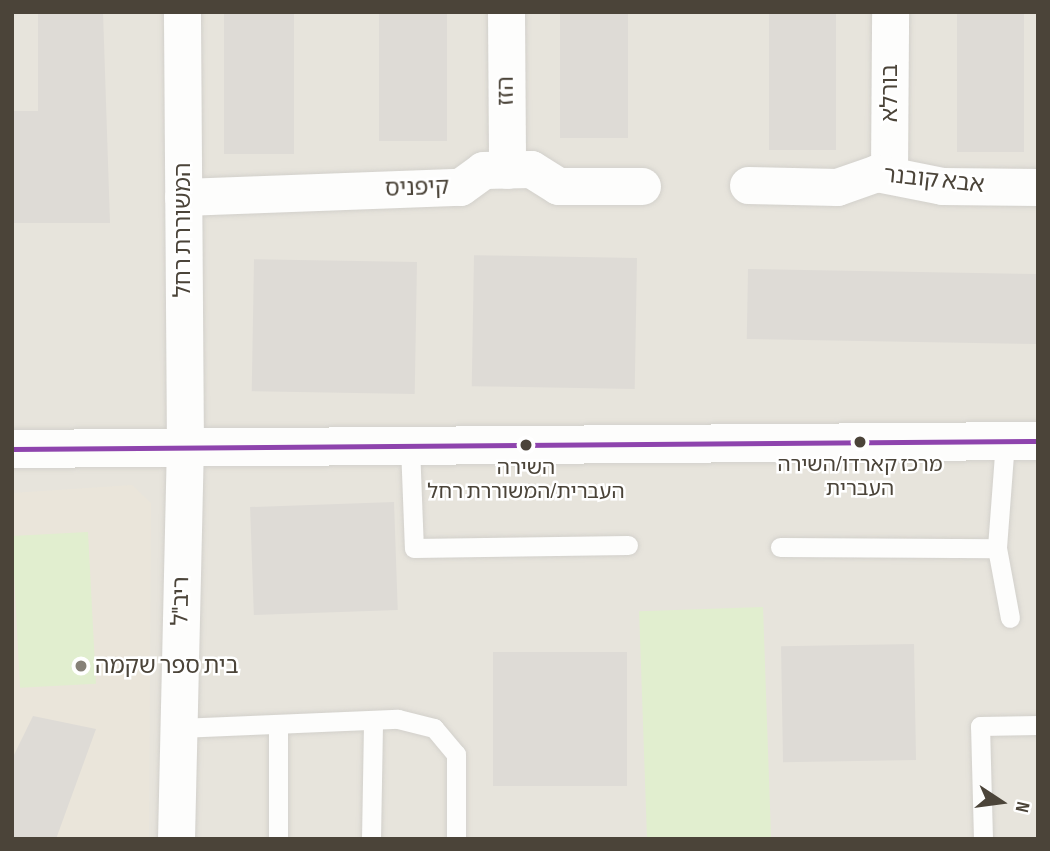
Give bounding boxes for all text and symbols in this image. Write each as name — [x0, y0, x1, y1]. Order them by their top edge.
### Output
street label: בורלא — [876, 64, 904, 122]
street label: הזז — [492, 76, 520, 106]
street label: אבא קובנר — [882, 161, 986, 199]
street label: המשוררת רחל — [169, 163, 197, 297]
street label: קיפניס — [384, 173, 450, 203]
marker: מרכז קארדו/השירה העברית — [853, 435, 867, 449]
marker: השירה העברית/המשוררת רחל — [519, 438, 533, 452]
place label: מרכז קארדו/השירה העברית — [777, 452, 943, 502]
place label: השירה העברית/המשוררת רחל — [427, 455, 625, 505]
street label: ריב"ל — [167, 576, 195, 626]
place label: בית ספר שקמה — [95, 652, 239, 680]
marker: בית ספר שקמה — [73, 658, 89, 674]
north arrow — [966, 767, 1036, 837]
text: N — [1010, 799, 1034, 814]

